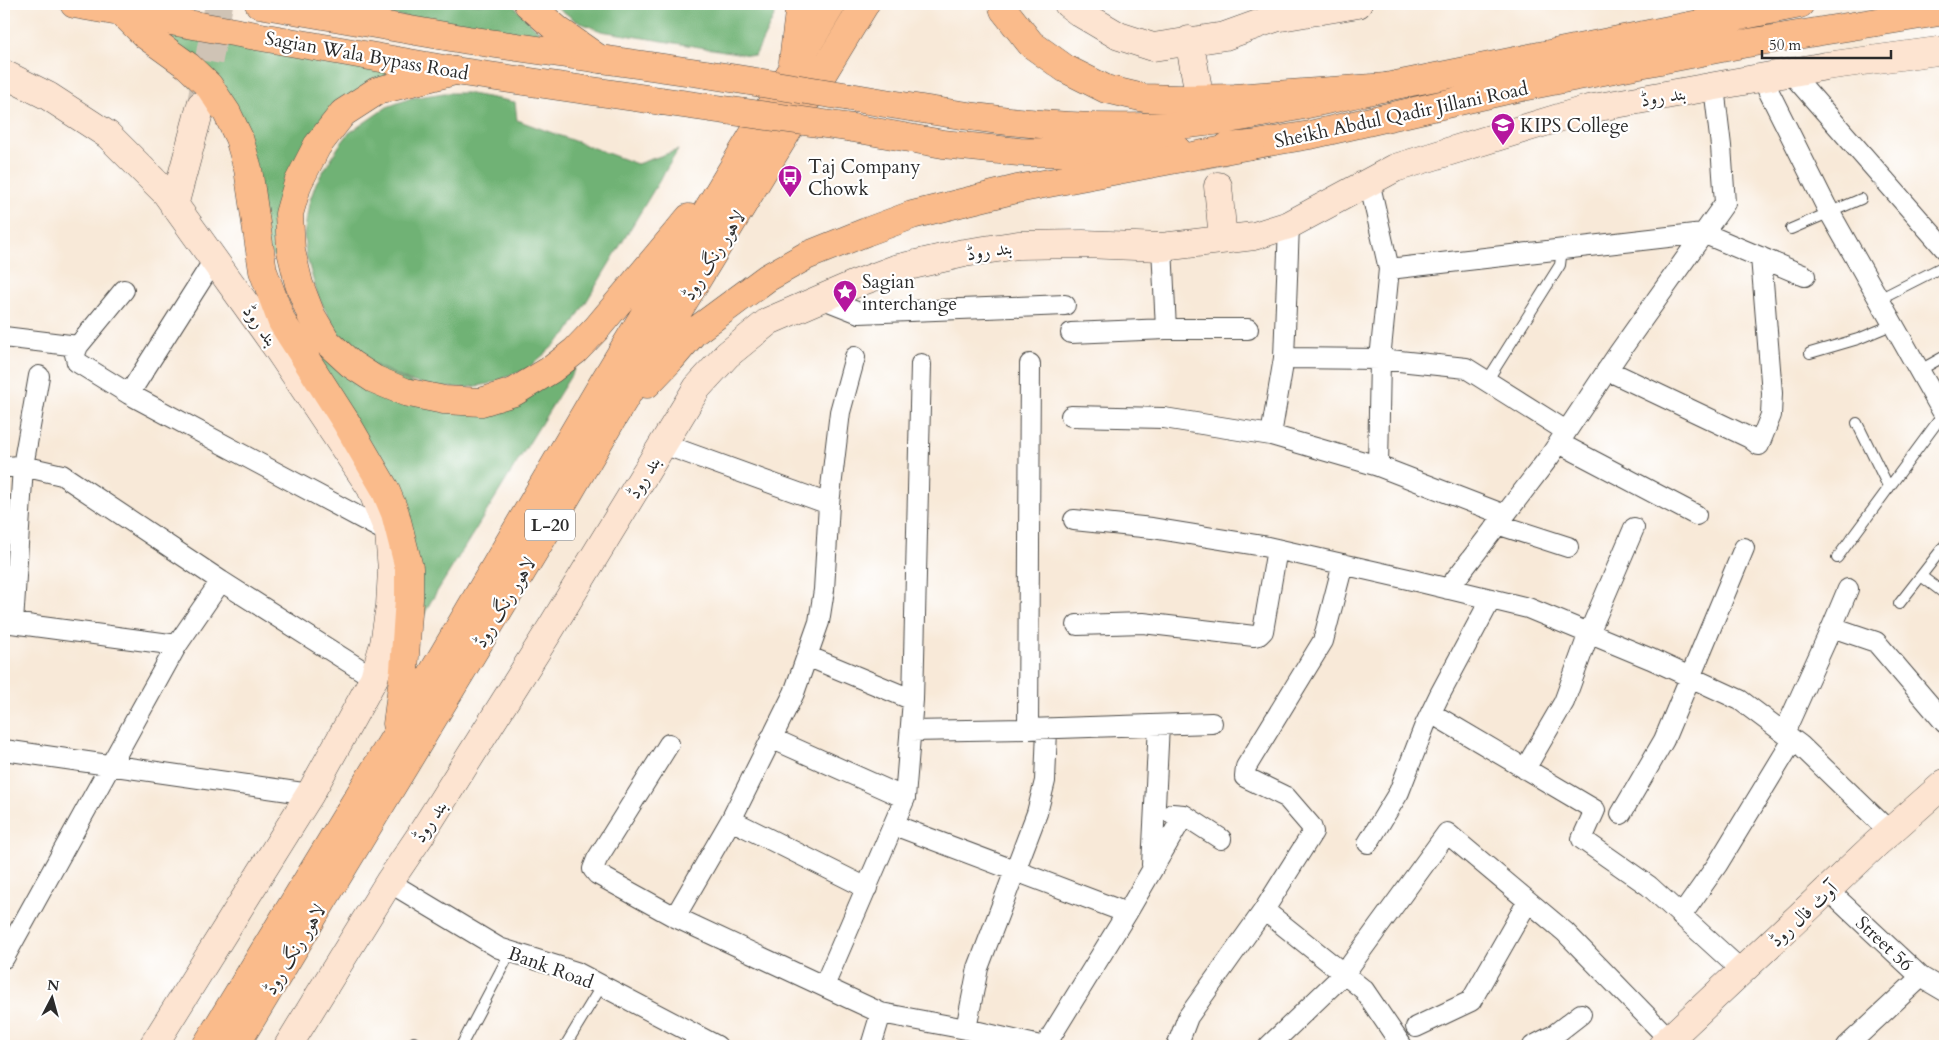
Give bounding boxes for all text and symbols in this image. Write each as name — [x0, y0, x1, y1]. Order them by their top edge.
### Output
street label: Sagian Wala Bypass Road — [263, 25, 471, 87]
scale bar — [1762, 28, 1890, 60]
text: 50 m — [1769, 35, 1801, 55]
street label: Sheikh Abdul Qadir Jillani Road — [1272, 75, 1530, 155]
street label: بند روڈ — [1638, 80, 1688, 114]
school or university icon: KIPS College — [1490, 112, 1516, 146]
place label: KIPS College — [1520, 113, 1629, 139]
place label: Taj Company Chowk — [808, 154, 921, 202]
bus stop icon: Taj Company Chowk — [777, 164, 803, 198]
street label: لاہور رنگ روڈ — [676, 206, 752, 305]
street label: بند روڈ — [965, 235, 1014, 267]
place label: Sagian interchange — [862, 269, 957, 317]
place icon: Sagian interchange — [832, 279, 858, 313]
street label: بند روڈ — [236, 299, 284, 352]
street label: بند روڈ — [621, 451, 667, 504]
road number: L-20 — [525, 510, 575, 540]
street label: لاہور رنگ روڈ — [468, 552, 542, 653]
street label: بند روڈ — [406, 795, 453, 848]
street label: آوٹ فال روڈ — [1764, 875, 1845, 953]
street label: لاہور رنگ روڈ — [258, 899, 332, 1000]
street label: Street 56 — [1850, 910, 1919, 977]
street label: Bank Road — [504, 941, 597, 995]
north arrow — [28, 972, 78, 1022]
text: N — [46, 975, 60, 996]

